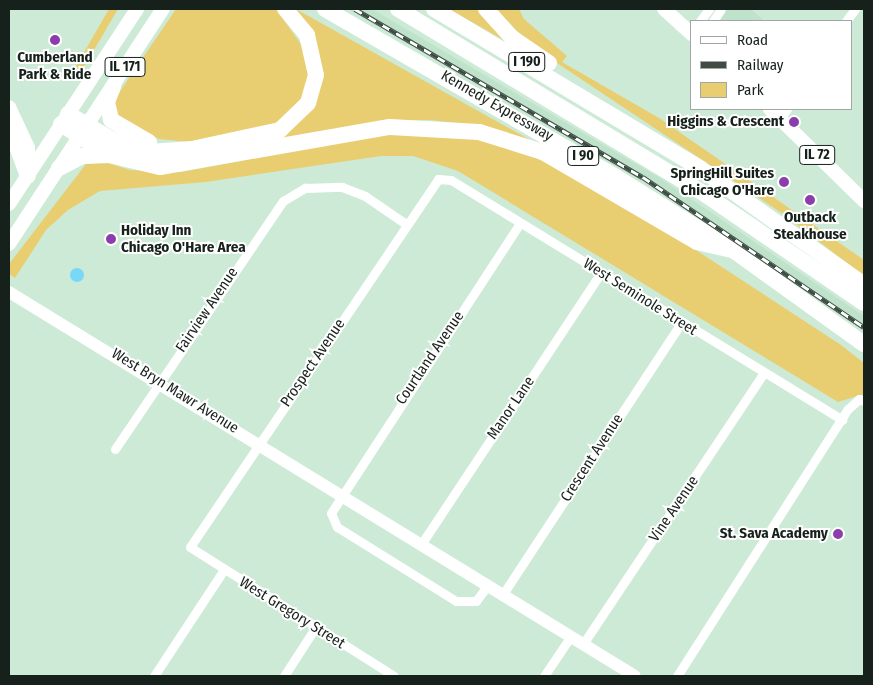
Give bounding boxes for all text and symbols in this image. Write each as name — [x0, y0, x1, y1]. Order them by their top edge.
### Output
legend — [690, 20, 853, 110]
text: Road — [737, 31, 768, 49]
marker: Cumberland Park & Ride — [49, 34, 61, 46]
place label: Cumberland Park & Ride — [17, 48, 93, 83]
road number: I 190 — [508, 51, 546, 74]
road number: IL 171 — [104, 56, 146, 78]
text: Railway — [737, 56, 784, 74]
street label: Kennedy Expressway — [438, 67, 556, 145]
text: Park — [737, 81, 764, 99]
place label: Higgins & Crescent — [667, 113, 784, 131]
marker: Higgins & Crescent — [788, 116, 800, 128]
road number: I 90 — [567, 144, 599, 168]
road number: IL 72 — [798, 144, 836, 166]
place label: SpringHill Suites Chicago O'Hare — [671, 164, 774, 199]
marker: SpringHill Suites Chicago O'Hare — [778, 176, 790, 188]
marker: Outback Steakhouse — [804, 194, 816, 206]
place label: Outback Steakhouse — [773, 208, 847, 243]
place label: Holiday Inn Chicago O'Hare Area — [121, 221, 246, 256]
marker: Holiday Inn Chicago O'Hare Area — [105, 233, 117, 245]
street label: West Seminole Street — [580, 255, 700, 339]
street label: Fairview Avenue — [172, 264, 242, 356]
street label: Courtland Avenue — [392, 308, 468, 408]
street label: Prospect Avenue — [277, 316, 349, 410]
street label: West Bryn Mawr Avenue — [108, 345, 242, 437]
street label: Manor Lane — [483, 373, 539, 443]
street label: Crescent Avenue — [557, 411, 627, 505]
street label: Vine Avenue — [645, 473, 703, 545]
place label: St. Sava Academy — [720, 525, 828, 543]
marker: St. Sava Academy — [832, 528, 844, 540]
street label: West Gregory Street — [236, 573, 348, 653]

